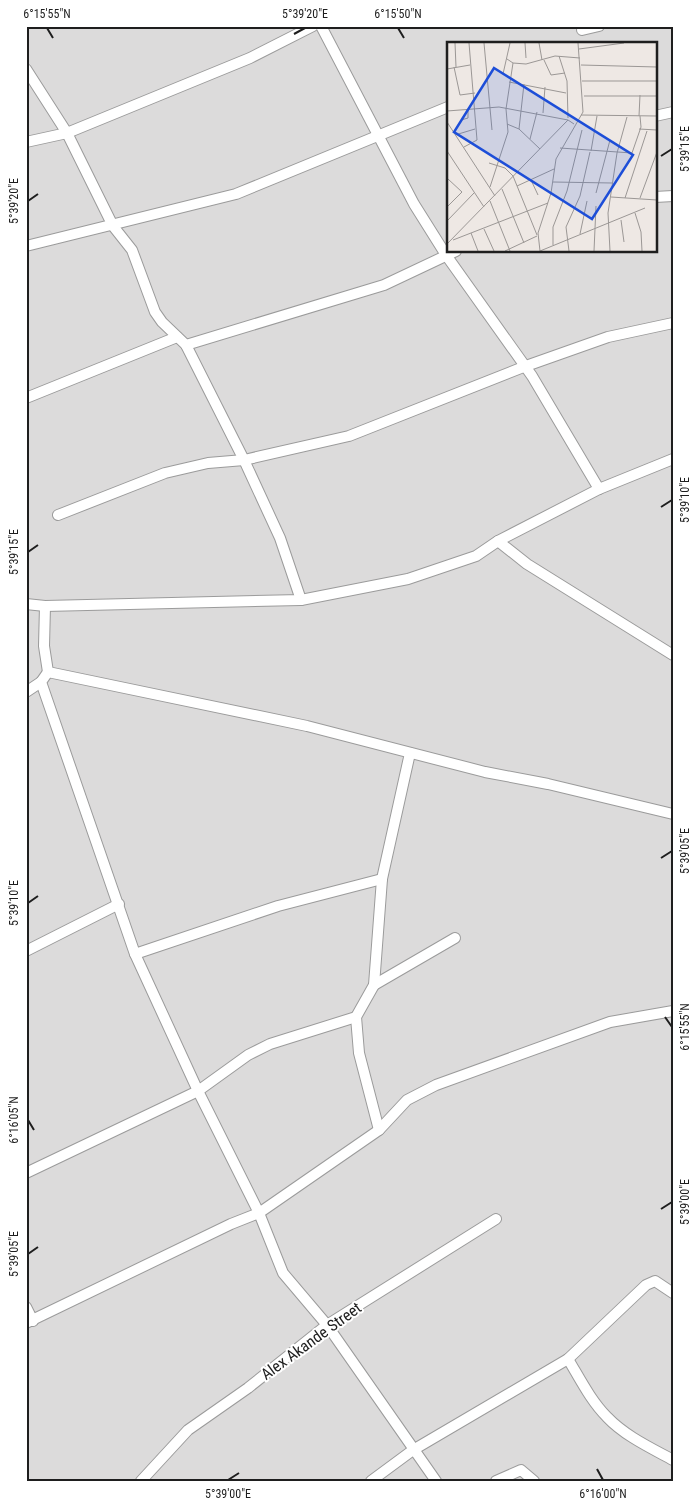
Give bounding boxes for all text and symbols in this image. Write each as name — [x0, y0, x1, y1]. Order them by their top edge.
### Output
text: 6°15'55"N — [23, 7, 71, 21]
text: 5°39'20"E — [282, 7, 328, 21]
text: 6°15'50"N — [374, 7, 422, 21]
inset map — [447, 42, 656, 252]
text: 5°39'15"E — [678, 126, 692, 172]
text: 5°39'20"E — [7, 178, 21, 224]
text: 5°39'10"E — [678, 477, 692, 523]
text: 5°39'15"E — [7, 529, 21, 575]
text: 5°39'05"E — [678, 828, 692, 874]
text: 5°39'10"E — [7, 880, 21, 926]
text: 6°15'55"N — [678, 1003, 692, 1051]
text: 6°16'05"N — [7, 1096, 21, 1144]
text: 5°39'00"E — [678, 1179, 692, 1225]
text: 5°39'05"E — [7, 1231, 21, 1277]
street label: Alex Akande Street — [257, 1298, 365, 1384]
text: 5°39'00"E — [205, 1487, 251, 1501]
text: 6°16'00"N — [579, 1487, 627, 1501]

